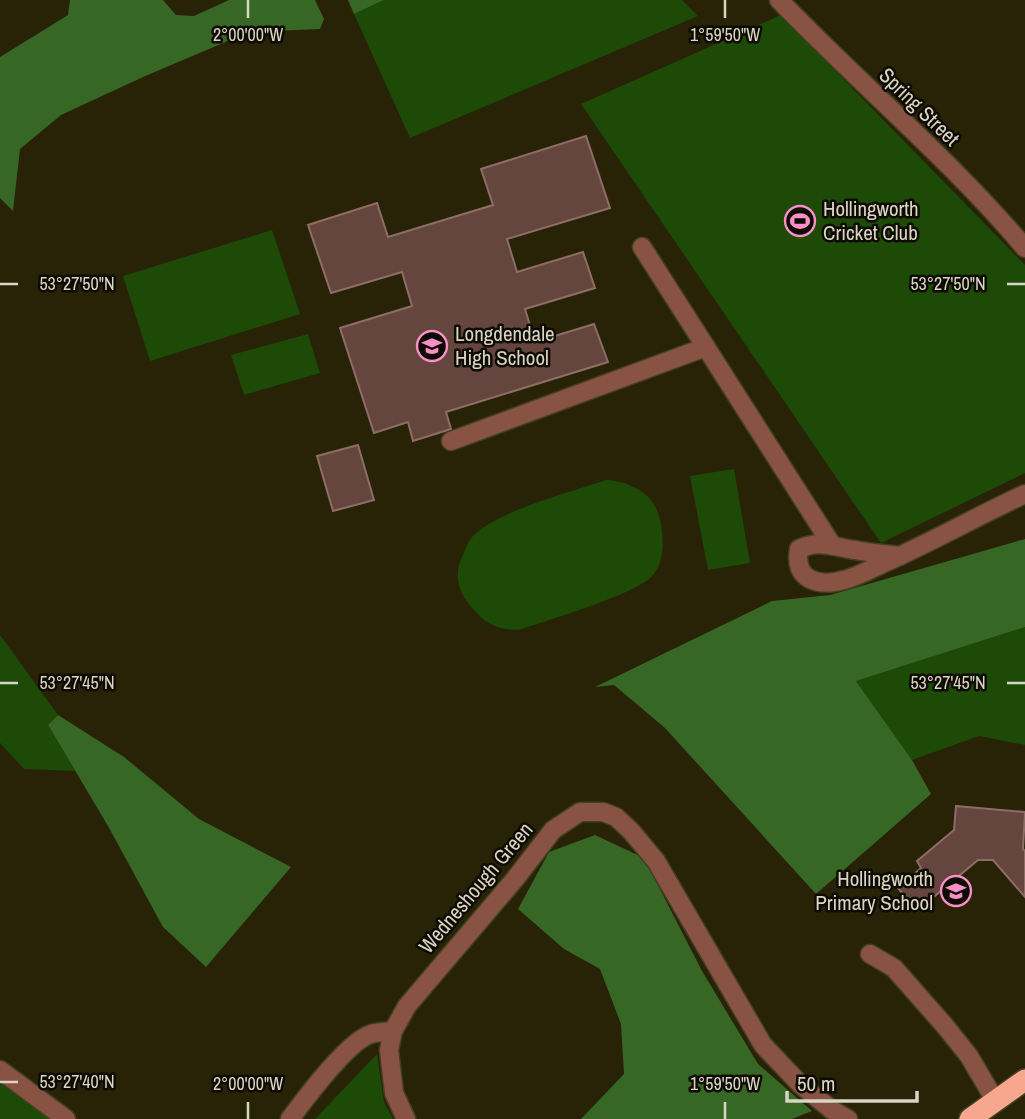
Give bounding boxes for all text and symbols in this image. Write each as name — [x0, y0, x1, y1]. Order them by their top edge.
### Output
text: 2°00'00"W — [213, 22, 283, 47]
text: 1°59'50"W — [690, 22, 760, 47]
street label: Spring Street — [873, 61, 966, 152]
place label: Hollingworth Cricket Club — [823, 194, 919, 247]
sports icon: Hollingworth Cricket Club — [783, 204, 817, 238]
text: 53°27'50"N — [39, 271, 115, 296]
text: 53°27'50"N — [910, 271, 986, 296]
place label: Longdendale High School — [455, 319, 555, 372]
school or university icon: Longdendale High School — [415, 329, 449, 363]
text: 53°27'45"N — [39, 670, 115, 695]
text: 53°27'45"N — [910, 670, 986, 695]
street label: Wedneshough Green — [412, 816, 539, 960]
place label: Hollingworth Primary School — [815, 864, 933, 917]
school or university icon: Hollingworth Primary School — [939, 874, 973, 908]
scale bar — [787, 1060, 916, 1104]
text: 53°27'40"N — [39, 1069, 115, 1094]
text: 50 m — [797, 1069, 835, 1098]
text: 2°00'00"W — [213, 1071, 283, 1096]
text: 1°59'50"W — [690, 1071, 760, 1096]

